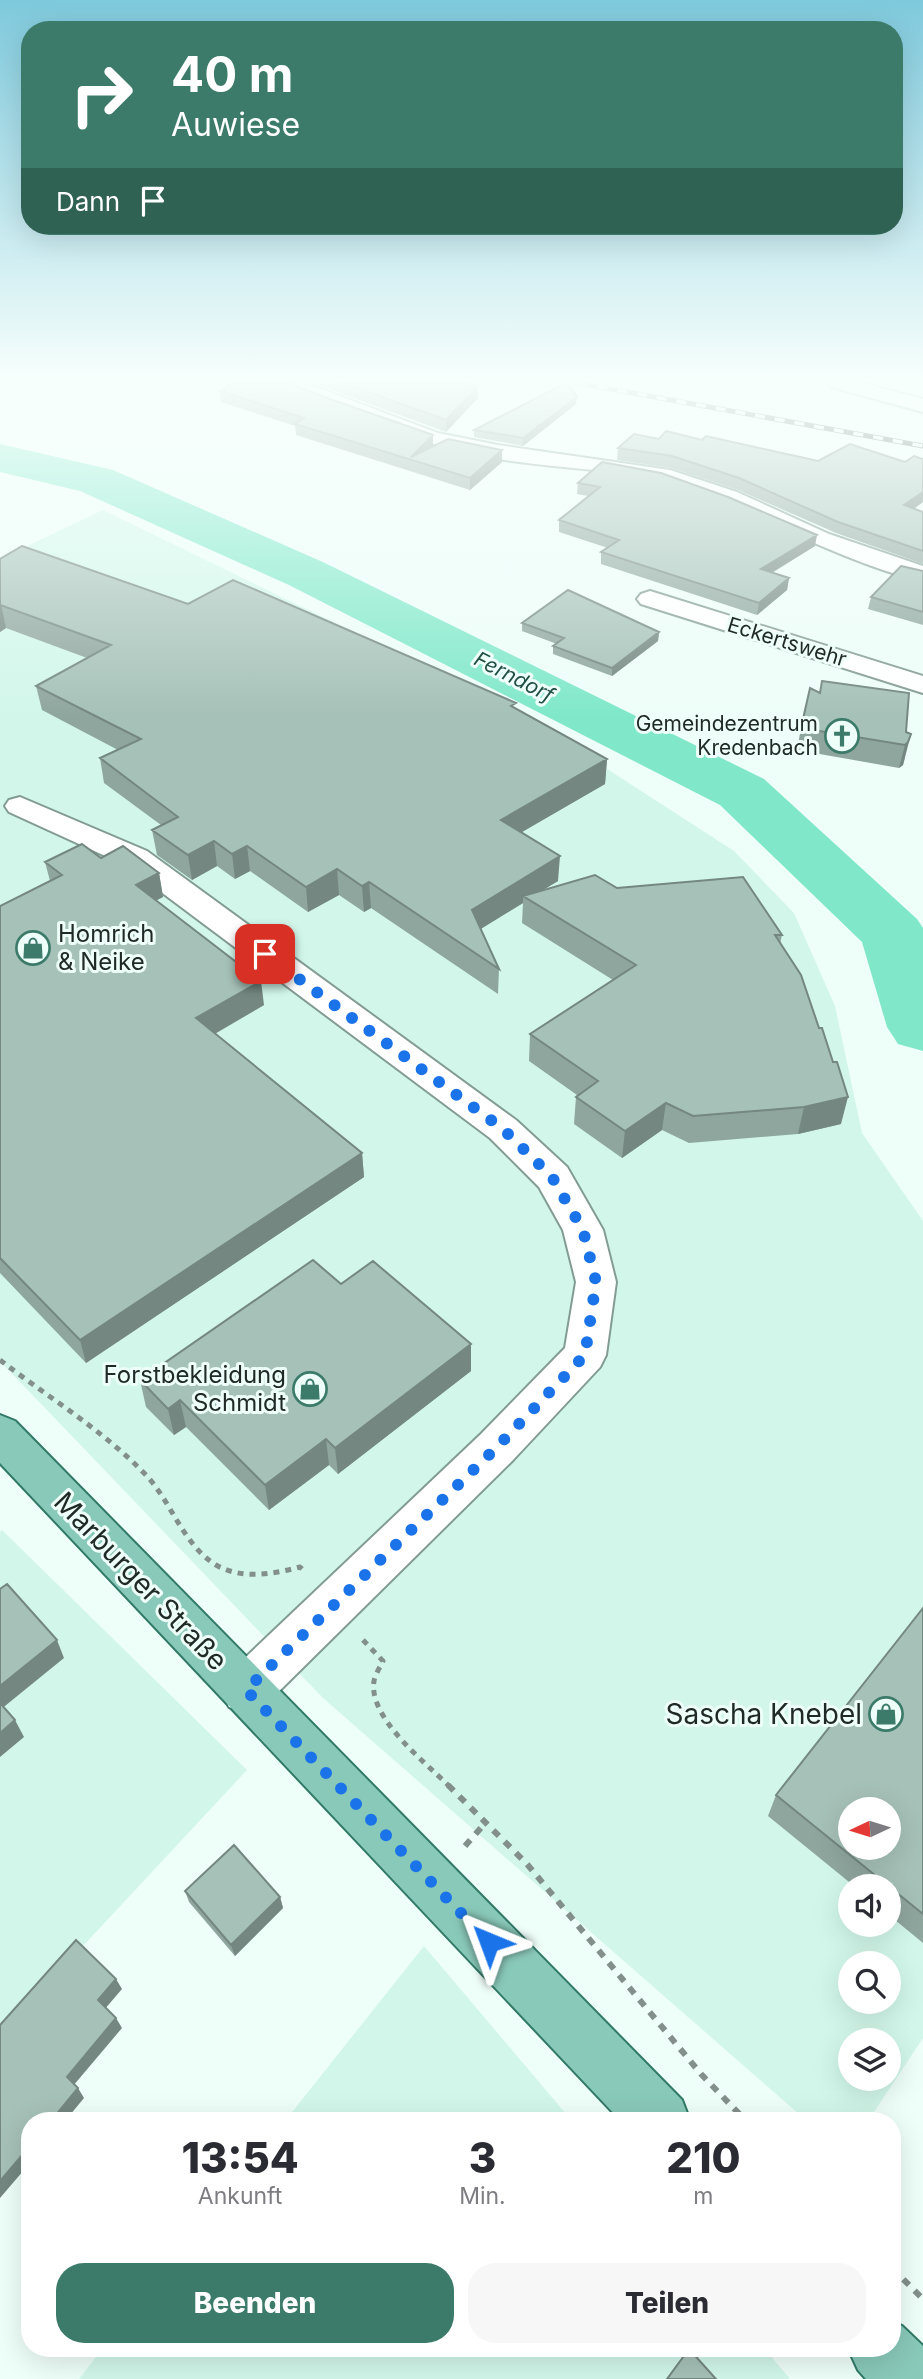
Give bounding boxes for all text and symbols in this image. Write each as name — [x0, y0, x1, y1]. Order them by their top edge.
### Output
text: 40 m — [171, 45, 294, 104]
icon: right — [56, 49, 147, 140]
text: Auwiese — [171, 105, 300, 144]
icon: arrive — [134, 182, 172, 220]
text: Dann — [56, 186, 120, 217]
street label: Eckertswehr — [725, 612, 850, 672]
water label: Ferndorf — [470, 646, 560, 708]
place label: Gemeindezentrum Kredenbach — [636, 711, 818, 760]
church icon: Gemeindezentrum Kredenbach — [823, 717, 861, 755]
place label: Homrich & Neike — [58, 919, 154, 976]
pin — [235, 924, 295, 984]
shop icon: Homrich & Neike — [14, 929, 52, 967]
icon: arrive — [246, 935, 284, 973]
place label: Forstbekleidung Schmidt — [104, 1360, 286, 1417]
shop icon: Forstbekleidung Schmidt — [291, 1370, 329, 1408]
street label: Marburger Straße — [47, 1485, 235, 1677]
shop icon: Sascha Knebel — [867, 1695, 905, 1733]
place label: Sascha Knebel — [665, 1697, 862, 1731]
north arrow — [838, 1797, 901, 1860]
map controls — [838, 1797, 901, 2091]
button: sound — [838, 1874, 901, 1937]
position arrow — [452, 1905, 526, 1979]
button: search — [838, 1951, 901, 2014]
button: layers — [838, 2028, 901, 2091]
text: 13:54 — [181, 2132, 299, 2183]
text: 3 — [469, 2132, 496, 2183]
text: 210 — [666, 2132, 741, 2183]
text: Ankunft — [198, 2182, 282, 2210]
text: Min. — [459, 2182, 506, 2210]
text: m — [693, 2182, 713, 2210]
button: Beenden — [56, 2263, 454, 2343]
button: Teilen — [468, 2263, 866, 2343]

